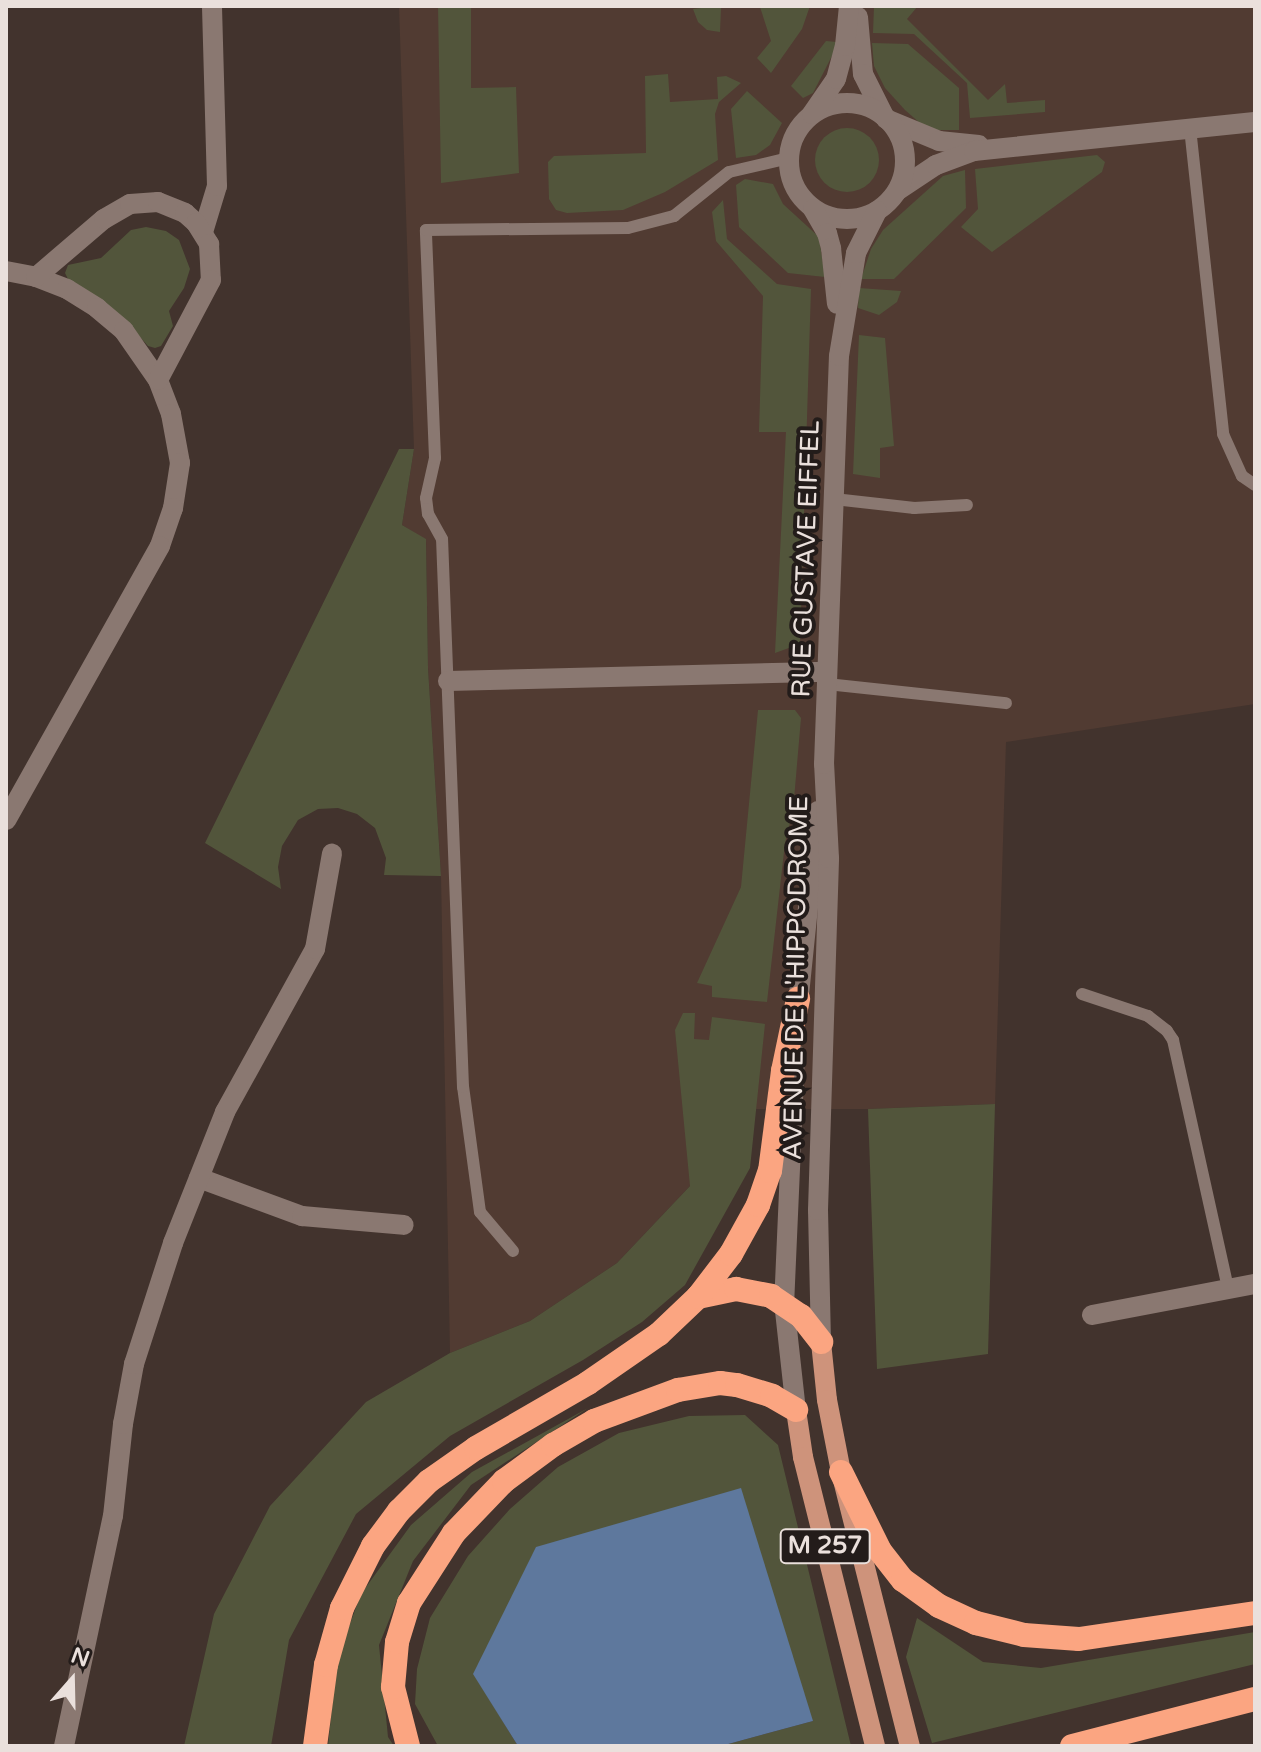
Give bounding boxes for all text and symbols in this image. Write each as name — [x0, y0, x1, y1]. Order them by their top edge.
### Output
street label: RUE GUSTAVE EIFFEL — [786, 420, 826, 698]
street label: AVENUE DE L'HIPPODROME — [777, 796, 815, 1160]
road number: M 257 — [779, 1526, 871, 1566]
north arrow — [32, 1640, 112, 1720]
text: N — [67, 1642, 93, 1673]

